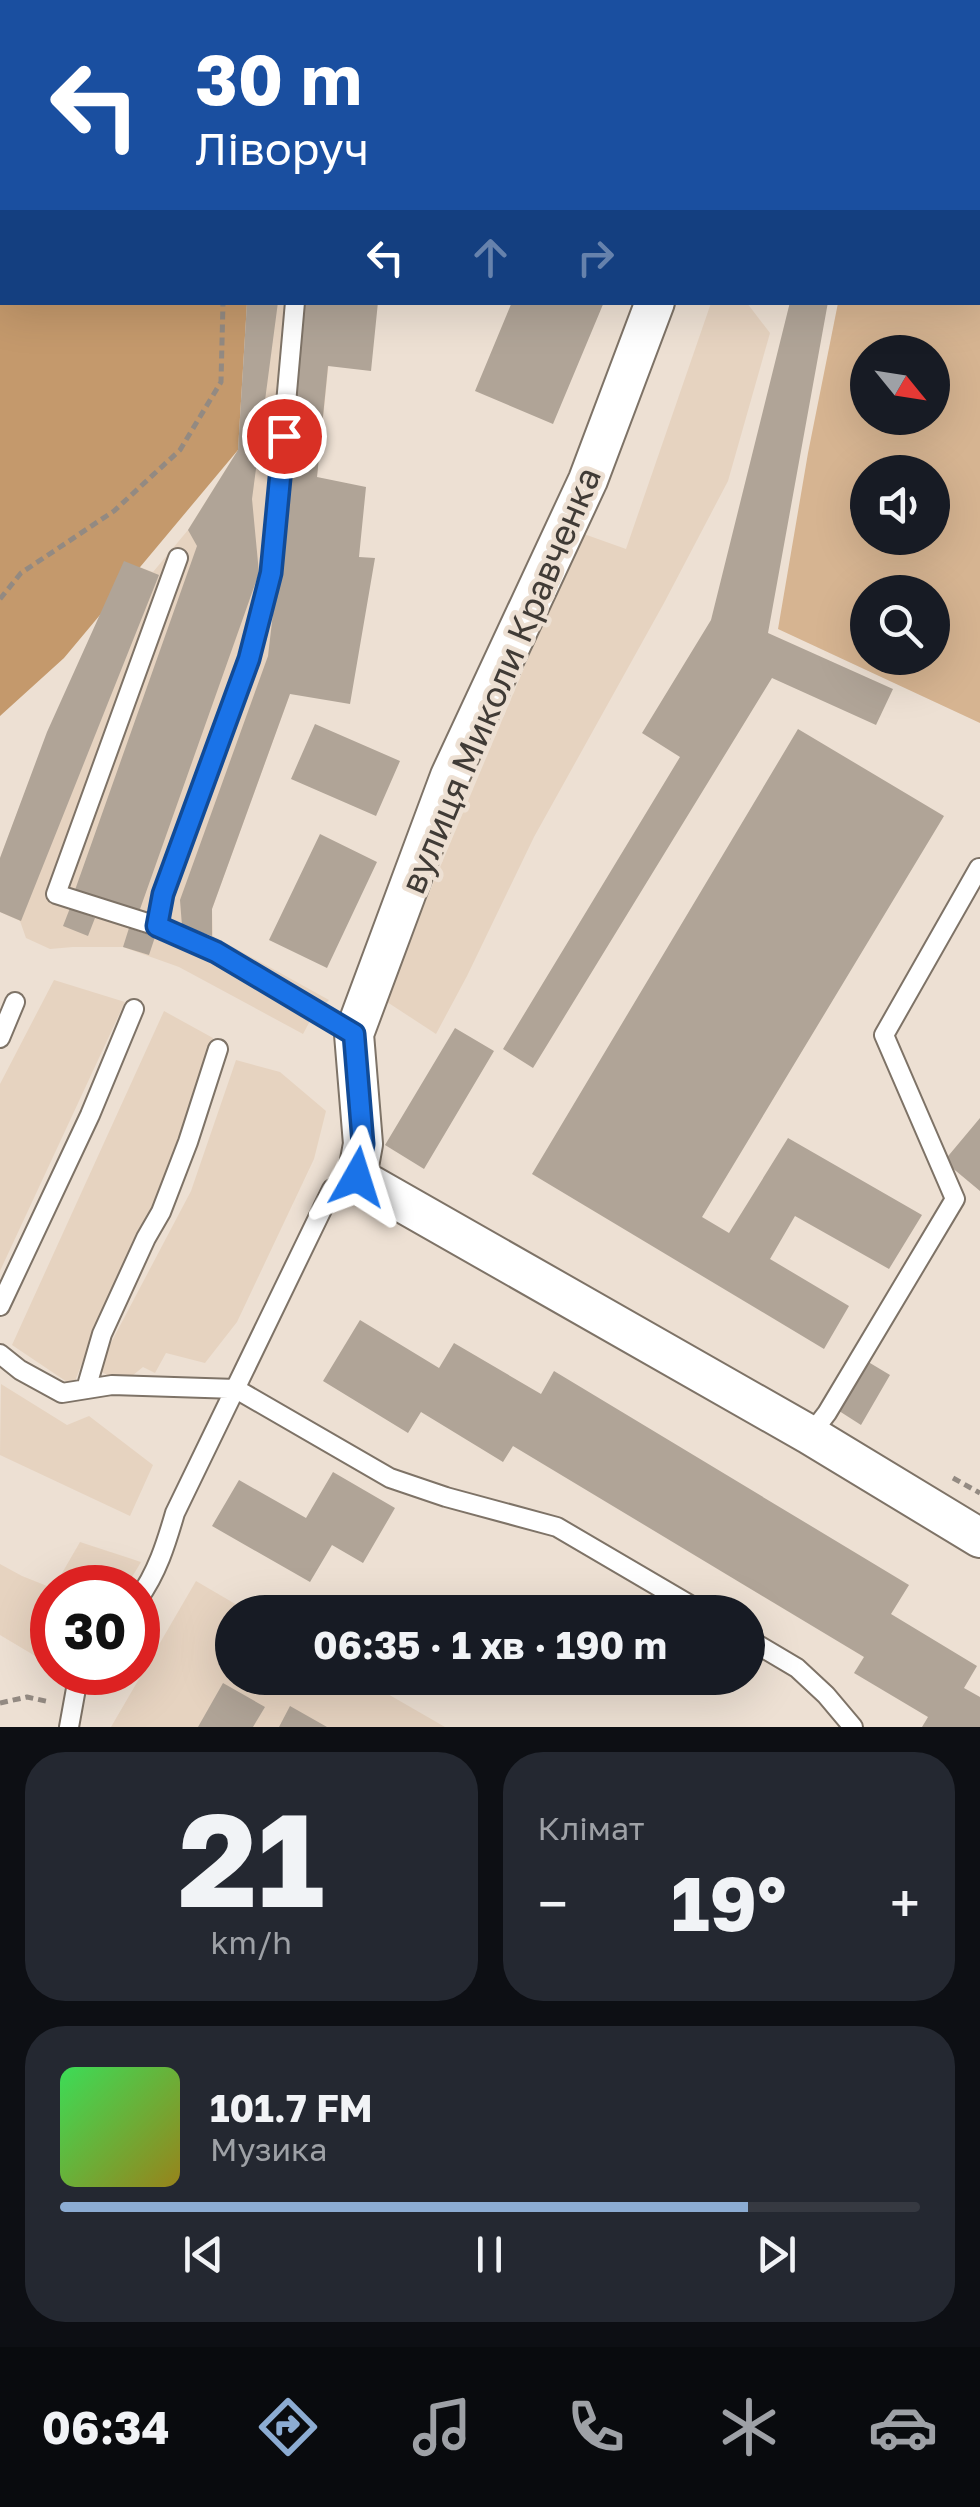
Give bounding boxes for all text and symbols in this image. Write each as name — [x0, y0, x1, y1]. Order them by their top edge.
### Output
text: 30 m — [195, 36, 362, 120]
icon: left — [30, 40, 160, 170]
text: Ліворуч — [195, 121, 369, 175]
icon: left — [358, 230, 413, 285]
icon: ahead — [463, 230, 518, 285]
icon: right — [568, 230, 623, 285]
north arrow — [850, 335, 950, 435]
map controls — [850, 335, 950, 675]
pin — [242, 394, 327, 479]
icon: arrive — [257, 409, 312, 464]
button: sound — [850, 455, 950, 555]
street label: вулиця Миколи Кравченка — [391, 461, 609, 899]
button: search — [850, 575, 950, 675]
position arrow — [305, 1125, 409, 1229]
speed limit sign: 30 — [30, 1565, 160, 1695]
text: 06:35 · 1 хв · 190 m — [313, 1622, 667, 1667]
text: 21 — [178, 1780, 324, 1936]
text: Клімат — [538, 1809, 644, 1847]
text: 19° — [671, 1857, 787, 1948]
text: − — [538, 1870, 568, 1936]
text: + — [890, 1870, 920, 1936]
text: km/h — [211, 1923, 292, 1961]
text: 101.7 FM — [210, 2085, 373, 2130]
text: Музика — [210, 2130, 327, 2168]
icon: previous — [176, 2227, 231, 2282]
icon: pause — [462, 2227, 517, 2282]
icon: next — [749, 2227, 804, 2282]
icon: directions — [253, 2392, 323, 2462]
icon: music — [407, 2392, 477, 2462]
icon: phone — [561, 2392, 631, 2462]
icon: climate — [714, 2392, 784, 2462]
icon: car — [868, 2392, 938, 2462]
text: 06:34 — [42, 2400, 170, 2454]

